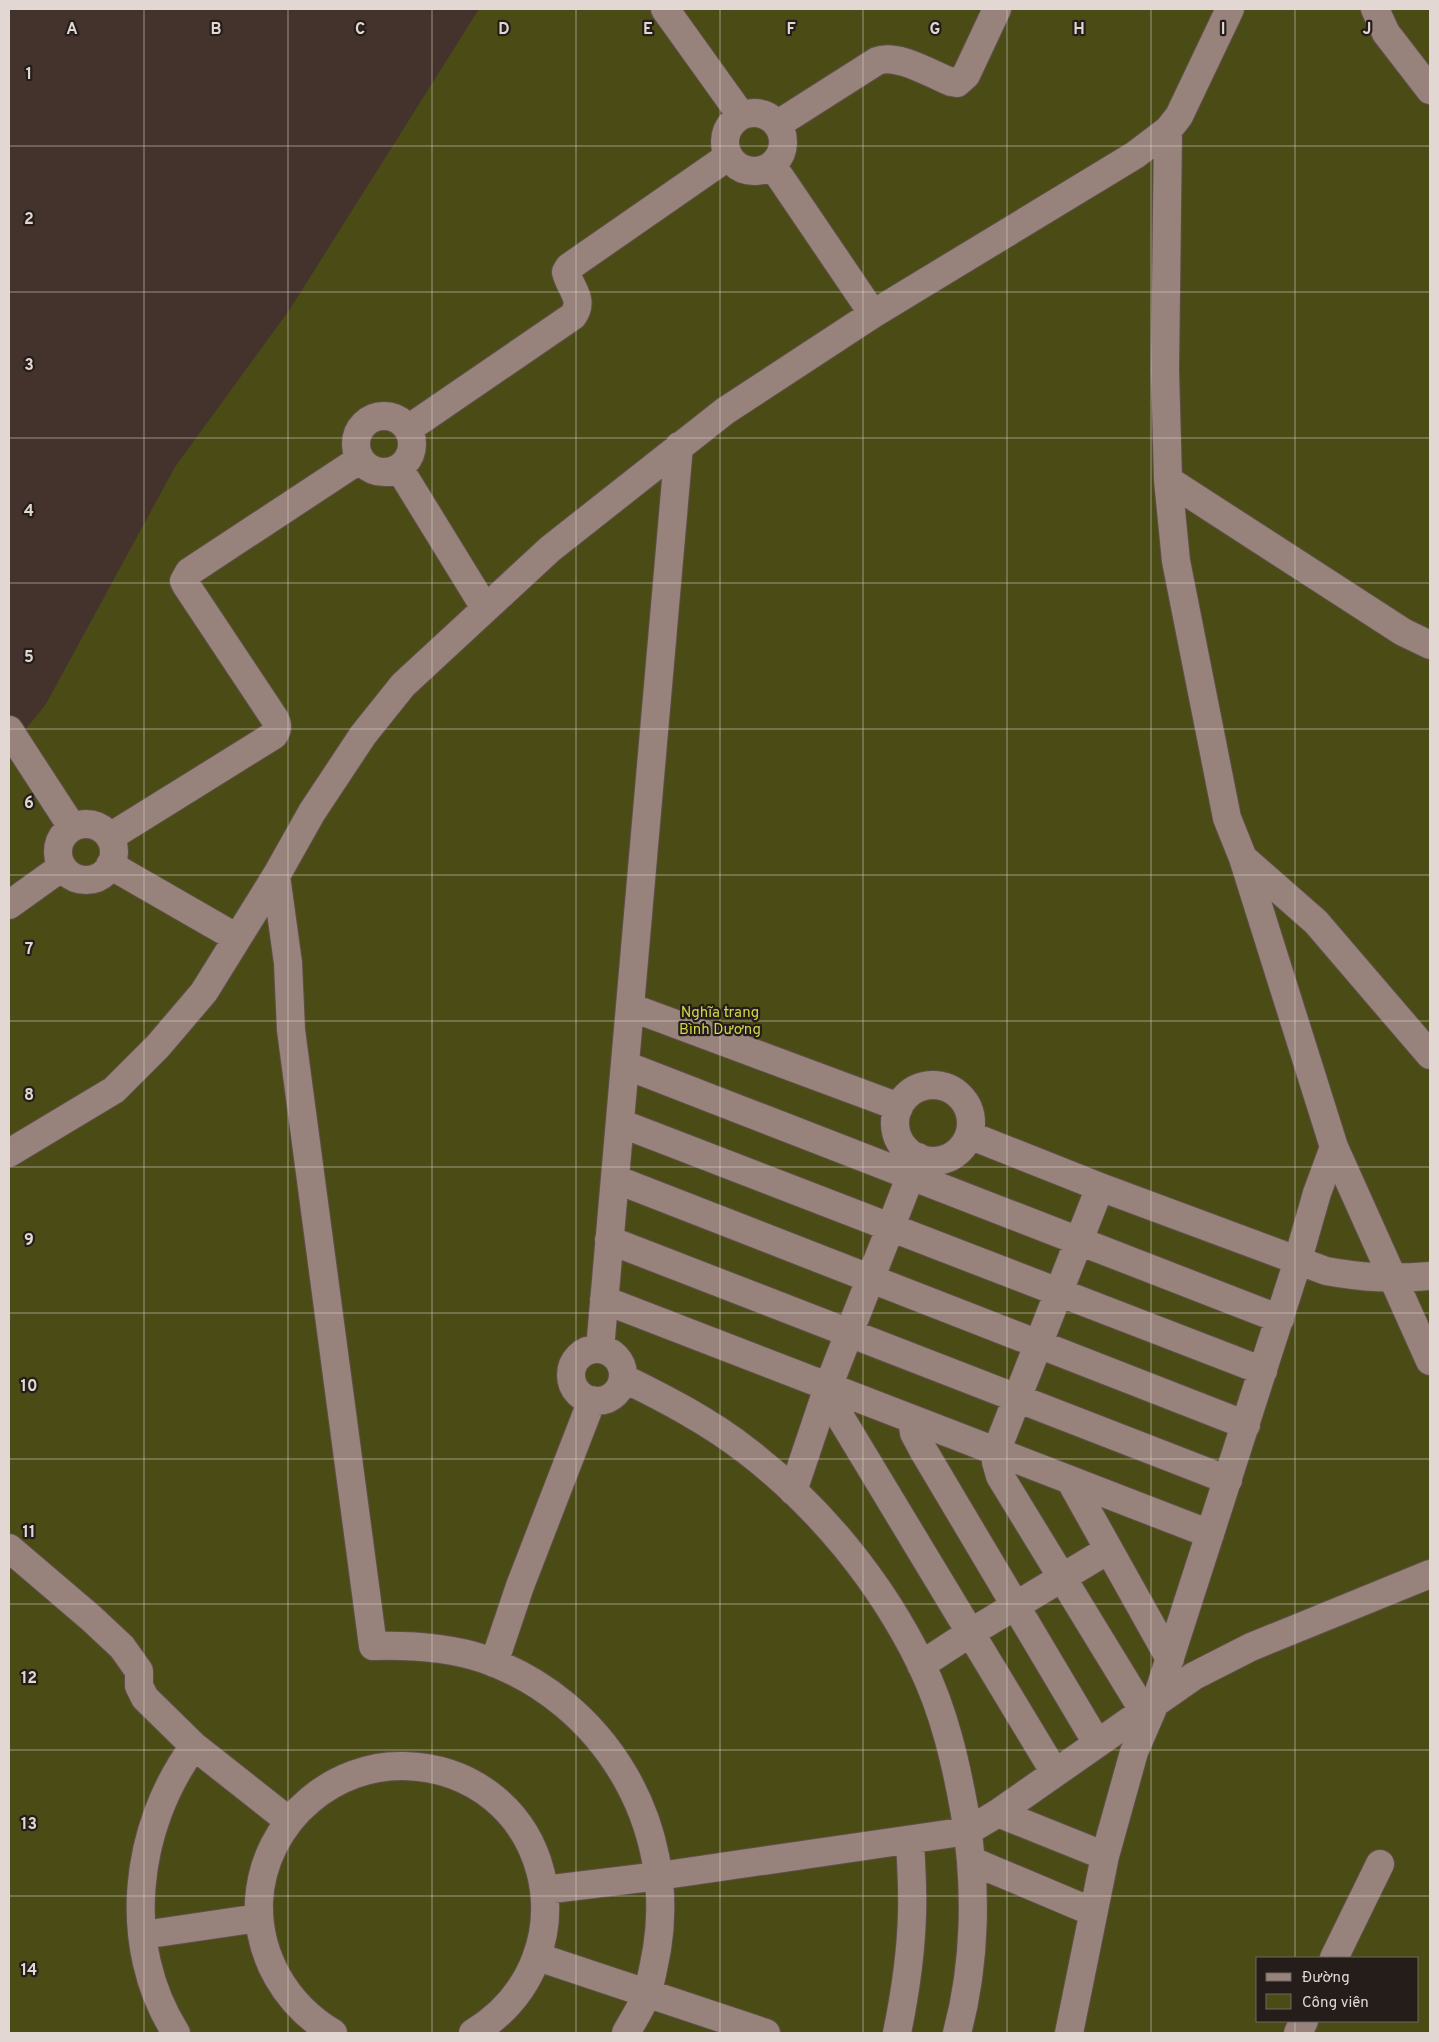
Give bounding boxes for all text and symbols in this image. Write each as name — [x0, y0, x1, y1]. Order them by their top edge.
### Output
text: A — [66, 20, 78, 40]
text: B — [210, 20, 222, 40]
text: C — [355, 20, 365, 40]
text: D — [498, 20, 510, 40]
text: E — [643, 20, 653, 40]
text: F — [786, 20, 796, 40]
text: G — [930, 20, 940, 40]
text: H — [1073, 20, 1085, 40]
text: I — [1221, 20, 1225, 40]
text: J — [1363, 20, 1371, 40]
text: 1 — [26, 65, 32, 85]
text: 2 — [24, 210, 34, 230]
text: 3 — [24, 356, 34, 376]
text: 4 — [24, 502, 34, 522]
text: 5 — [24, 648, 34, 668]
text: 6 — [24, 794, 34, 814]
text: 7 — [25, 940, 33, 960]
park label: Nghĩa trang Bình Dương — [679, 1004, 761, 1040]
text: 8 — [24, 1086, 34, 1106]
text: 9 — [24, 1231, 34, 1251]
text: 10 — [21, 1377, 37, 1397]
text: 11 — [23, 1523, 35, 1543]
text: 12 — [21, 1669, 37, 1689]
text: 13 — [21, 1815, 37, 1835]
legend — [1256, 1957, 1419, 2022]
text: 14 — [21, 1961, 37, 1981]
text: Đường — [1302, 1969, 1350, 1988]
text: Công viên — [1302, 1994, 1369, 2013]

